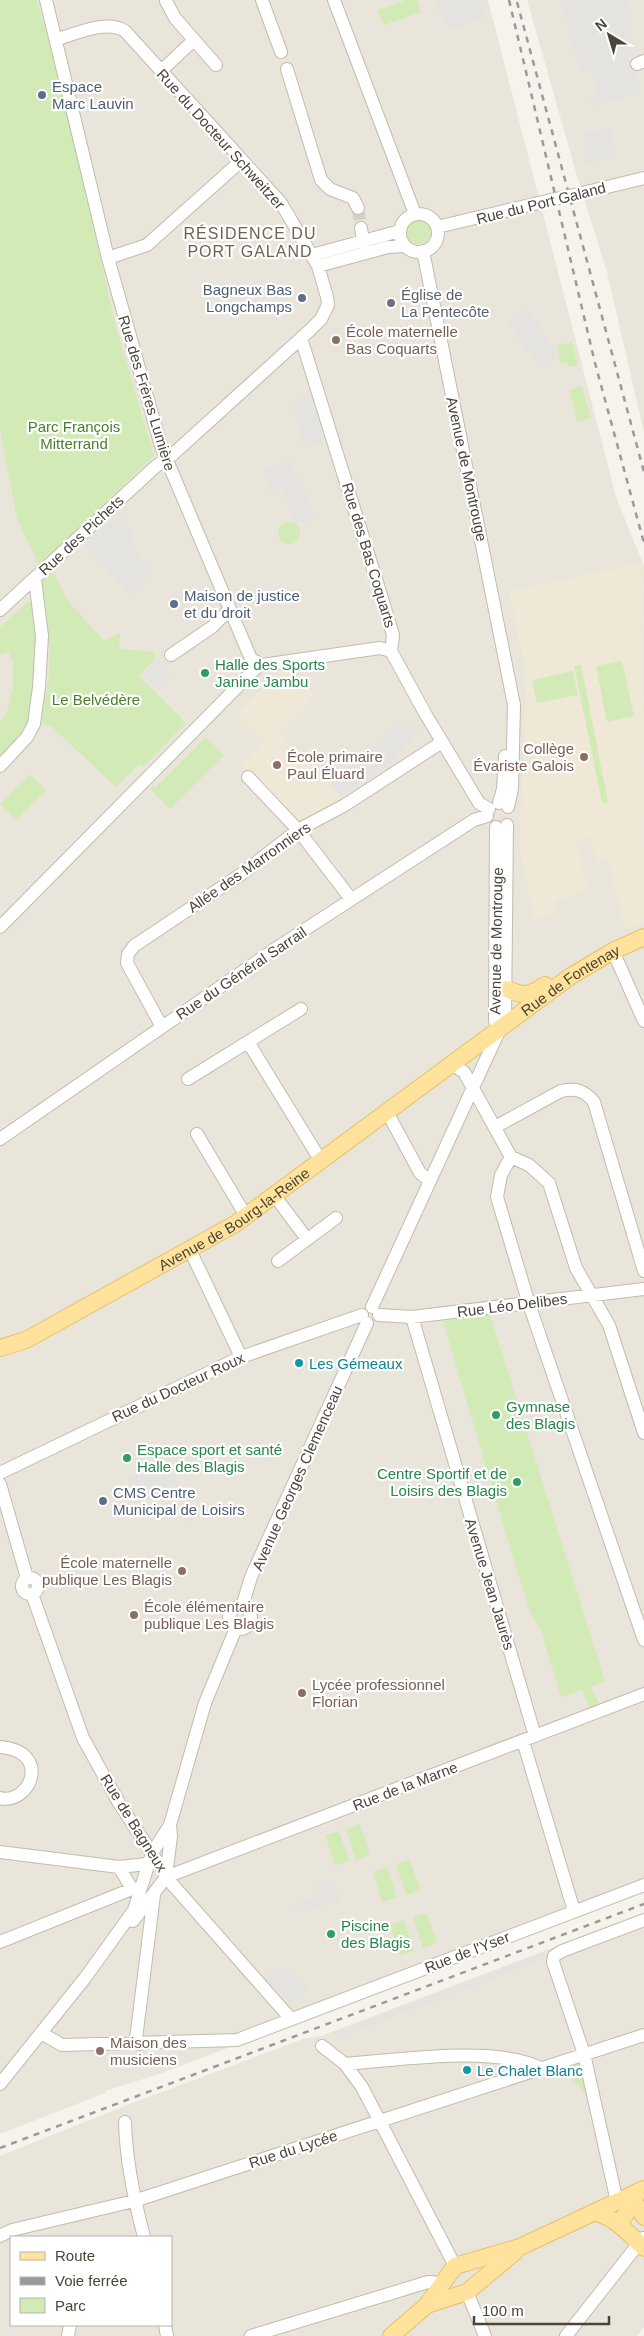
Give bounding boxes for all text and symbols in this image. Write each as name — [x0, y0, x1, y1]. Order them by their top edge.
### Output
north arrow — [584, 10, 634, 60]
text: N — [592, 15, 610, 34]
street label: Rue du Docteur Schweitzer — [154, 65, 288, 213]
place label: Espace Marc Lauvin — [52, 78, 134, 112]
marker: Espace Marc Lauvin — [36, 89, 48, 101]
street label: Rue du Port Galand — [475, 179, 607, 227]
district label: RÉSIDENCE DU PORT GALAND — [184, 224, 316, 260]
place label: Bagneux Bas Longchamps — [203, 281, 292, 315]
place label: Église de La Pentecôte — [401, 286, 489, 320]
marker: Bagneux Bas Longchamps — [296, 292, 308, 304]
marker: Église de La Pentecôte — [385, 297, 397, 309]
street label: Rue des Frères Lumière — [115, 313, 179, 473]
place label: École maternelle Bas Coquarts — [346, 323, 458, 357]
marker: École maternelle Bas Coquarts — [330, 334, 342, 346]
street label: Avenue de Montrouge — [443, 395, 491, 543]
park label: Parc François Mitterrand — [28, 418, 120, 452]
street label: Rue des Bas Coquarts — [339, 480, 399, 630]
street label: Rue des Pichets — [35, 492, 127, 578]
place label: Maison de justice et du droit — [184, 587, 300, 621]
marker: Maison de justice et du droit — [168, 598, 180, 610]
place label: Halle des Sports Janine Jambu — [215, 656, 325, 690]
marker: Halle des Sports Janine Jambu — [199, 667, 211, 679]
park label: Le Belvédère — [52, 691, 140, 708]
place label: Collège Évariste Galois — [473, 740, 574, 774]
place label: École primaire Paul Éluard — [287, 748, 383, 782]
marker: Collège Évariste Galois — [578, 751, 590, 763]
marker: École primaire Paul Éluard — [271, 759, 283, 771]
street label: Allée des Marronniers — [184, 818, 314, 916]
street label: Avenue de Montrouge — [486, 867, 506, 1015]
street label: Rue du Général Sarrail — [173, 923, 309, 1023]
street label: Rue de Fontenay — [517, 941, 622, 1019]
street label: Avenue de Bourg-la-Reine — [155, 1164, 313, 1273]
street label: Rue Léo Delibes — [456, 1290, 568, 1320]
street label: Rue du Docteur Roux — [109, 1349, 247, 1425]
place label: Les Gémeaux — [309, 1355, 403, 1372]
marker: Les Gémeaux — [293, 1357, 305, 1369]
street label: Avenue Georges Clemenceau — [248, 1383, 346, 1573]
place label: Gymnase des Blagis — [506, 1398, 575, 1432]
marker: Gymnase des Blagis — [490, 1409, 502, 1421]
place label: Espace sport et santé Halle des Blagis — [137, 1441, 282, 1475]
marker: Espace sport et santé Halle des Blagis — [121, 1452, 133, 1464]
place label: Centre Sportif et de Loisirs des Blagis — [377, 1465, 507, 1499]
marker: Centre Sportif et de Loisirs des Blagis — [511, 1476, 523, 1488]
place label: CMS Centre Municipal de Loisirs — [113, 1484, 245, 1518]
marker: CMS Centre Municipal de Loisirs — [97, 1495, 109, 1507]
street label: Avenue Jean Jaurès — [462, 1516, 518, 1652]
place label: École maternelle publique Les Blagis — [42, 1554, 172, 1588]
marker: École maternelle publique Les Blagis — [176, 1565, 188, 1577]
place label: École élémentaire publique Les Blagis — [144, 1598, 274, 1632]
marker: École élémentaire publique Les Blagis — [128, 1609, 140, 1621]
place label: Lycée professionnel Florian — [312, 1676, 445, 1710]
marker: Lycée professionnel Florian — [296, 1687, 308, 1699]
street label: Rue de la Marne — [350, 1758, 460, 1814]
street label: Rue de Bagneux — [97, 1771, 171, 1875]
place label: Piscine des Blagis — [341, 1917, 410, 1951]
marker: Piscine des Blagis — [325, 1928, 337, 1940]
street label: Rue de l'Yser — [422, 1928, 512, 1976]
place label: Maison des musiciens — [110, 2034, 187, 2068]
marker: Maison des musiciens — [94, 2045, 106, 2057]
place label: Le Chalet Blanc — [477, 2062, 583, 2079]
marker: Le Chalet Blanc — [461, 2064, 473, 2076]
street label: Rue du Lycée — [247, 2127, 339, 2171]
legend — [10, 2236, 172, 2326]
text: Route — [55, 2247, 95, 2264]
text: Voie ferrée — [55, 2272, 128, 2289]
scale bar — [474, 2294, 609, 2326]
text: Parc — [55, 2297, 86, 2314]
text: 100 m — [482, 2302, 524, 2319]

